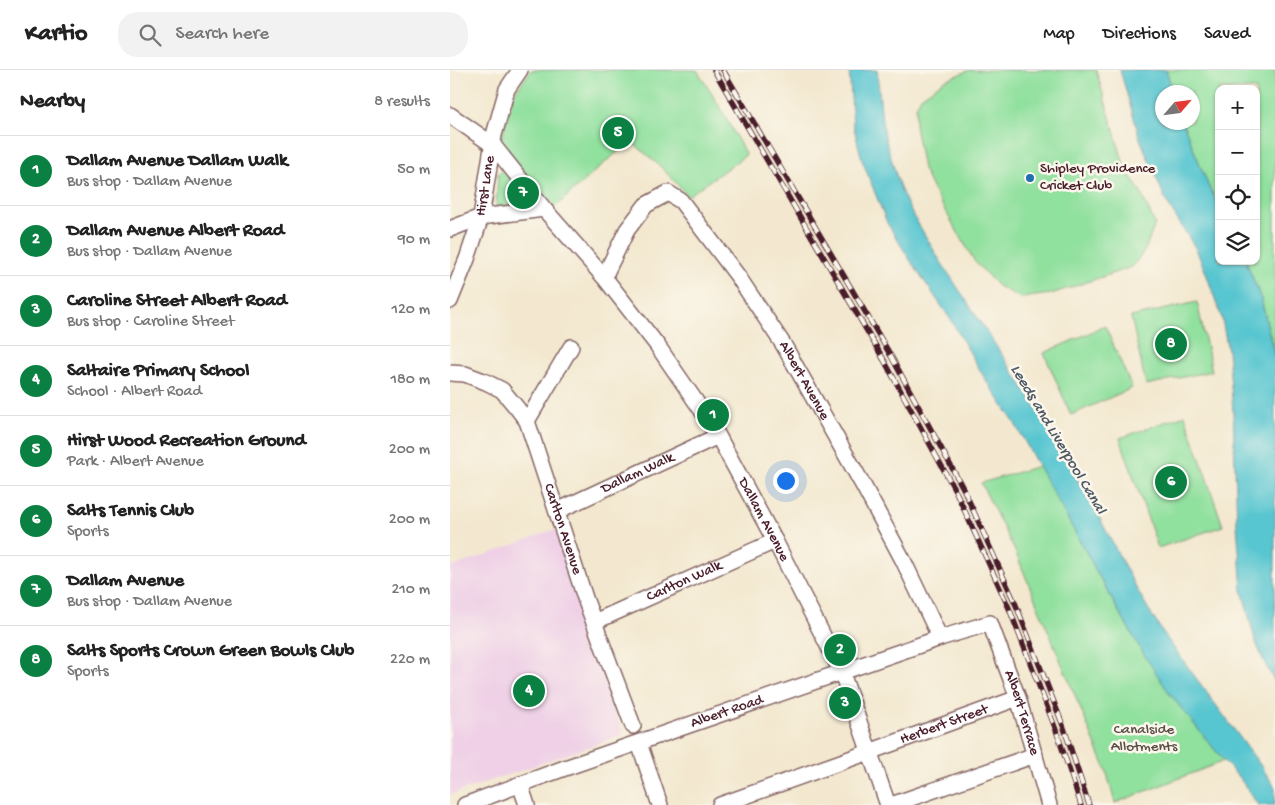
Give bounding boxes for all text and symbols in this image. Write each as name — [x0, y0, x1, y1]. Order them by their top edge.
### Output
search box — [118, 12, 468, 57]
text: Kartio — [25, 20, 88, 49]
icon: search — [136, 21, 164, 49]
text: Search here — [176, 23, 269, 46]
text: Map — [1043, 24, 1075, 45]
text: Directions — [1103, 24, 1176, 45]
text: Saved — [1204, 24, 1250, 45]
north arrow — [1155, 85, 1200, 130]
map controls — [1215, 85, 1260, 265]
button: + — [1215, 85, 1260, 130]
text: Nearby — [20, 90, 85, 115]
text: 8 results — [374, 93, 430, 112]
pin: 5 — [602, 114, 634, 152]
button: − — [1215, 130, 1260, 175]
text: Dallam Avenue Dallam Walk — [67, 150, 288, 173]
street label: Hirst Lane — [472, 154, 500, 218]
place label: Shipley Providence Cricket Club — [1040, 160, 1156, 195]
text: 1 — [33, 161, 39, 180]
text: 50 m — [397, 161, 430, 180]
marker: Shipley Providence Cricket Club — [1024, 172, 1036, 184]
text: Bus stop · Dallam Avenue — [67, 173, 232, 192]
pin: 7 — [507, 174, 539, 212]
button: locate — [1215, 175, 1260, 220]
text: Dallam Avenue Albert Road — [67, 220, 284, 243]
button: layers — [1215, 220, 1260, 265]
text: 2 — [32, 231, 40, 250]
text: 90 m — [398, 231, 430, 250]
text: Bus stop · Dallam Avenue — [67, 243, 232, 262]
text: Caroline Street Albert Road — [67, 290, 287, 313]
text: 3 — [32, 301, 40, 320]
text: 120 m — [391, 301, 430, 320]
text: Bus stop · Caroline Street — [67, 313, 234, 332]
pin: 8 — [1155, 325, 1187, 363]
street label: Albert Avenue — [774, 338, 834, 424]
text: Saltaire Primary School — [67, 360, 249, 383]
water label: Leeds and Liverpool Canal — [1005, 362, 1110, 519]
text: 4 — [32, 371, 40, 390]
text: 180 m — [391, 371, 430, 390]
text: School · Albert Road — [67, 383, 202, 402]
pin: 1 — [697, 396, 729, 434]
text: Hirst Wood Recreation Ground — [67, 430, 306, 453]
text: 5 — [32, 441, 40, 460]
text: 200 m — [389, 441, 430, 460]
street label: Dallam Walk — [597, 448, 678, 499]
text: Park · Albert Avenue — [67, 453, 204, 472]
pin: 6 — [1155, 463, 1187, 501]
your location — [773, 468, 799, 494]
street label: Dallam Avenue — [733, 474, 793, 565]
street label: Carlton Avenue — [539, 481, 586, 577]
text: Salts Tennis Club — [67, 500, 194, 523]
text: 6 — [32, 511, 40, 530]
text: 200 m — [389, 511, 430, 530]
text: Sports — [67, 523, 109, 542]
street label: Carlton Walk — [644, 556, 726, 606]
text: Dallam Avenue — [67, 570, 184, 593]
text: 7 — [32, 581, 40, 600]
text: 210 m — [391, 581, 430, 600]
text: Bus stop · Dallam Avenue — [67, 593, 232, 612]
pin: 2 — [824, 631, 856, 669]
text: Salts Sports Crown Green Bowls Club — [67, 640, 354, 663]
text: 8 — [32, 651, 40, 670]
text: 220 m — [390, 651, 430, 670]
text: Sports — [67, 663, 109, 682]
street label: Albert Terrace — [999, 668, 1043, 758]
pin: 4 — [513, 672, 545, 710]
pin: 3 — [829, 684, 861, 722]
street label: Albert Road — [688, 691, 767, 733]
street label: Herbert Street — [898, 700, 992, 749]
park label: Canalside Allotments — [1111, 721, 1178, 756]

